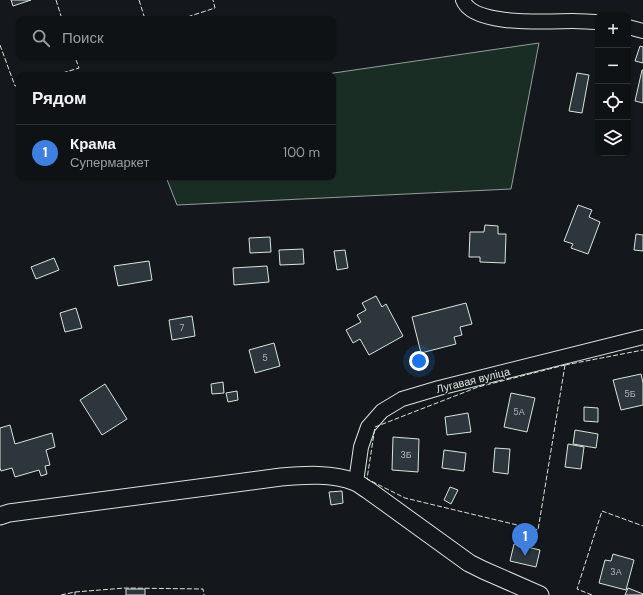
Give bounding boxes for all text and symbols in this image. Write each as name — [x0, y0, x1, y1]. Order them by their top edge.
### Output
map controls — [595, 12, 631, 156]
button: + — [595, 12, 631, 48]
search box — [16, 16, 336, 60]
icon: search — [30, 27, 52, 49]
text: Поиск — [62, 28, 104, 48]
button: − — [595, 48, 631, 84]
button: locate — [595, 84, 631, 120]
text: Рядом — [32, 87, 87, 109]
button: layers — [595, 120, 631, 156]
text: Крама — [70, 134, 116, 154]
text: 1 — [43, 144, 47, 161]
text: 100 m — [283, 144, 320, 161]
text: Супермаркет — [70, 154, 149, 171]
house number: 7 — [180, 322, 185, 334]
your location — [409, 351, 429, 371]
house number: 5 — [262, 352, 268, 364]
street label: Лугавая вуліца — [435, 364, 512, 396]
house number: 5Б — [624, 388, 636, 400]
house number: 5А — [513, 406, 525, 418]
house number: 3Б — [400, 449, 412, 461]
pin: 1 — [512, 523, 538, 556]
house number: 3А — [610, 566, 622, 578]

